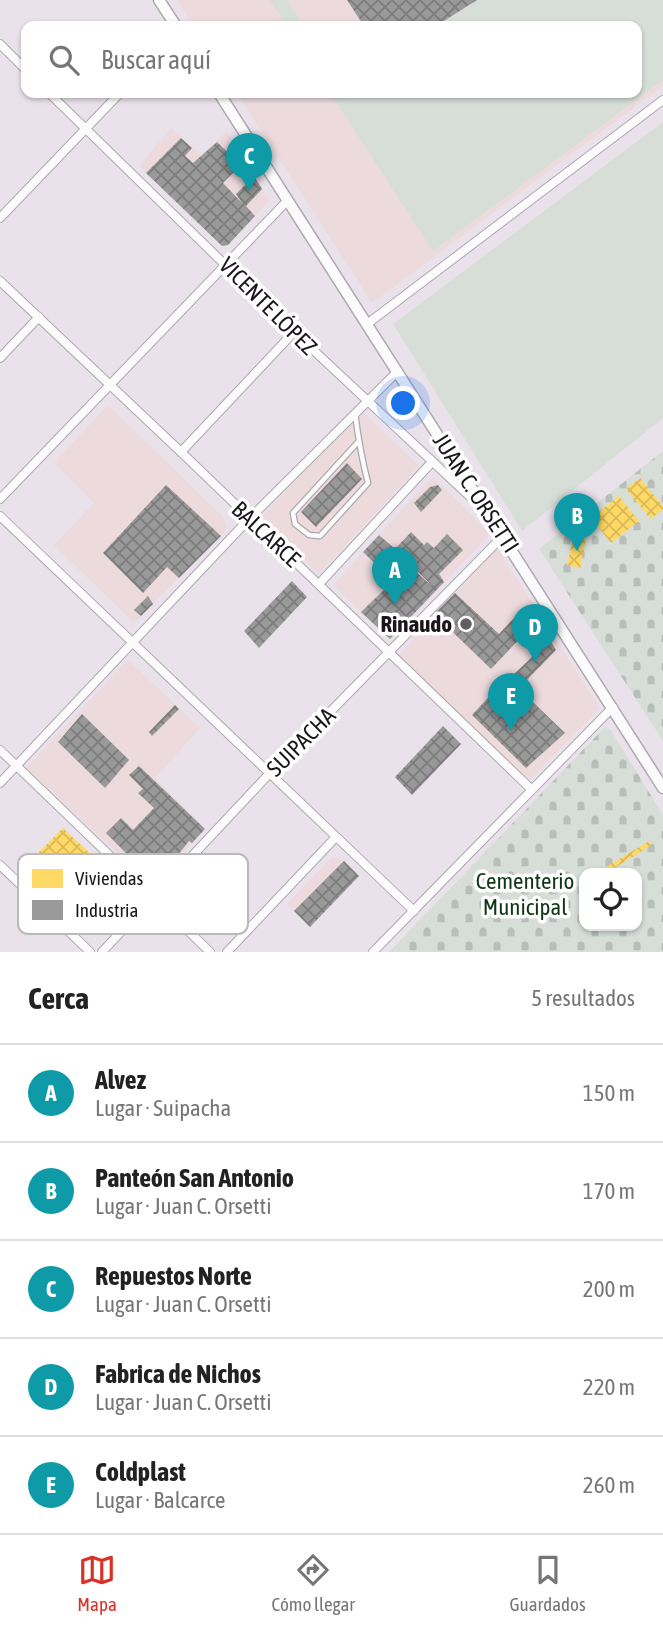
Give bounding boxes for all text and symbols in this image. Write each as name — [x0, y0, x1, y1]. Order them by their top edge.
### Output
search box — [21, 21, 642, 98]
icon: search — [45, 41, 83, 79]
text: Buscar aquí — [101, 45, 211, 75]
pin: C — [226, 133, 272, 191]
street label: VICENTE LÓPEZ — [214, 252, 322, 360]
your location — [386, 386, 420, 420]
street label: JUAN C. ORSETTI — [428, 428, 524, 558]
pin: B — [554, 493, 600, 551]
street label: BALCARCE — [227, 496, 306, 572]
pin: A — [372, 547, 418, 605]
pin: D — [512, 604, 558, 662]
place label: Rinaudo — [381, 611, 452, 637]
marker: Rinaudo — [458, 616, 474, 632]
pin: E — [488, 673, 534, 731]
street label: SUIPACHA — [262, 702, 341, 781]
legend — [18, 854, 248, 934]
text: Viviendas — [75, 867, 144, 889]
park label: Cementerio Municipal — [476, 868, 574, 920]
map controls — [579, 868, 642, 931]
button: locate — [579, 868, 642, 931]
text: Industria — [75, 899, 138, 921]
text: Cerca — [28, 981, 89, 1015]
text: 5 resultados — [531, 985, 635, 1011]
text: Alvez — [95, 1065, 146, 1095]
text: A — [45, 1080, 57, 1106]
text: 150 m — [583, 1080, 635, 1106]
text: Lugar · Suipacha — [95, 1095, 231, 1121]
text: Panteón San Antonio — [95, 1163, 294, 1193]
text: B — [46, 1178, 56, 1204]
text: 170 m — [583, 1178, 635, 1204]
text: Lugar · Juan C. Orsetti — [95, 1193, 272, 1219]
text: Repuestos Norte — [95, 1261, 252, 1291]
text: C — [46, 1276, 56, 1302]
text: 200 m — [583, 1276, 635, 1302]
text: Lugar · Juan C. Orsetti — [95, 1291, 272, 1317]
text: Fabrica de Nichos — [95, 1359, 261, 1389]
text: D — [45, 1374, 57, 1400]
text: 220 m — [583, 1374, 635, 1400]
text: Lugar · Juan C. Orsetti — [95, 1389, 272, 1415]
text: Coldplast — [95, 1457, 186, 1487]
text: E — [46, 1472, 56, 1498]
text: 260 m — [583, 1472, 635, 1498]
text: Lugar · Balcarce — [95, 1487, 226, 1513]
tab: Mapa — [77, 1551, 117, 1615]
tab: Cómo llegar — [271, 1551, 355, 1615]
tab: Guardados — [509, 1551, 586, 1615]

